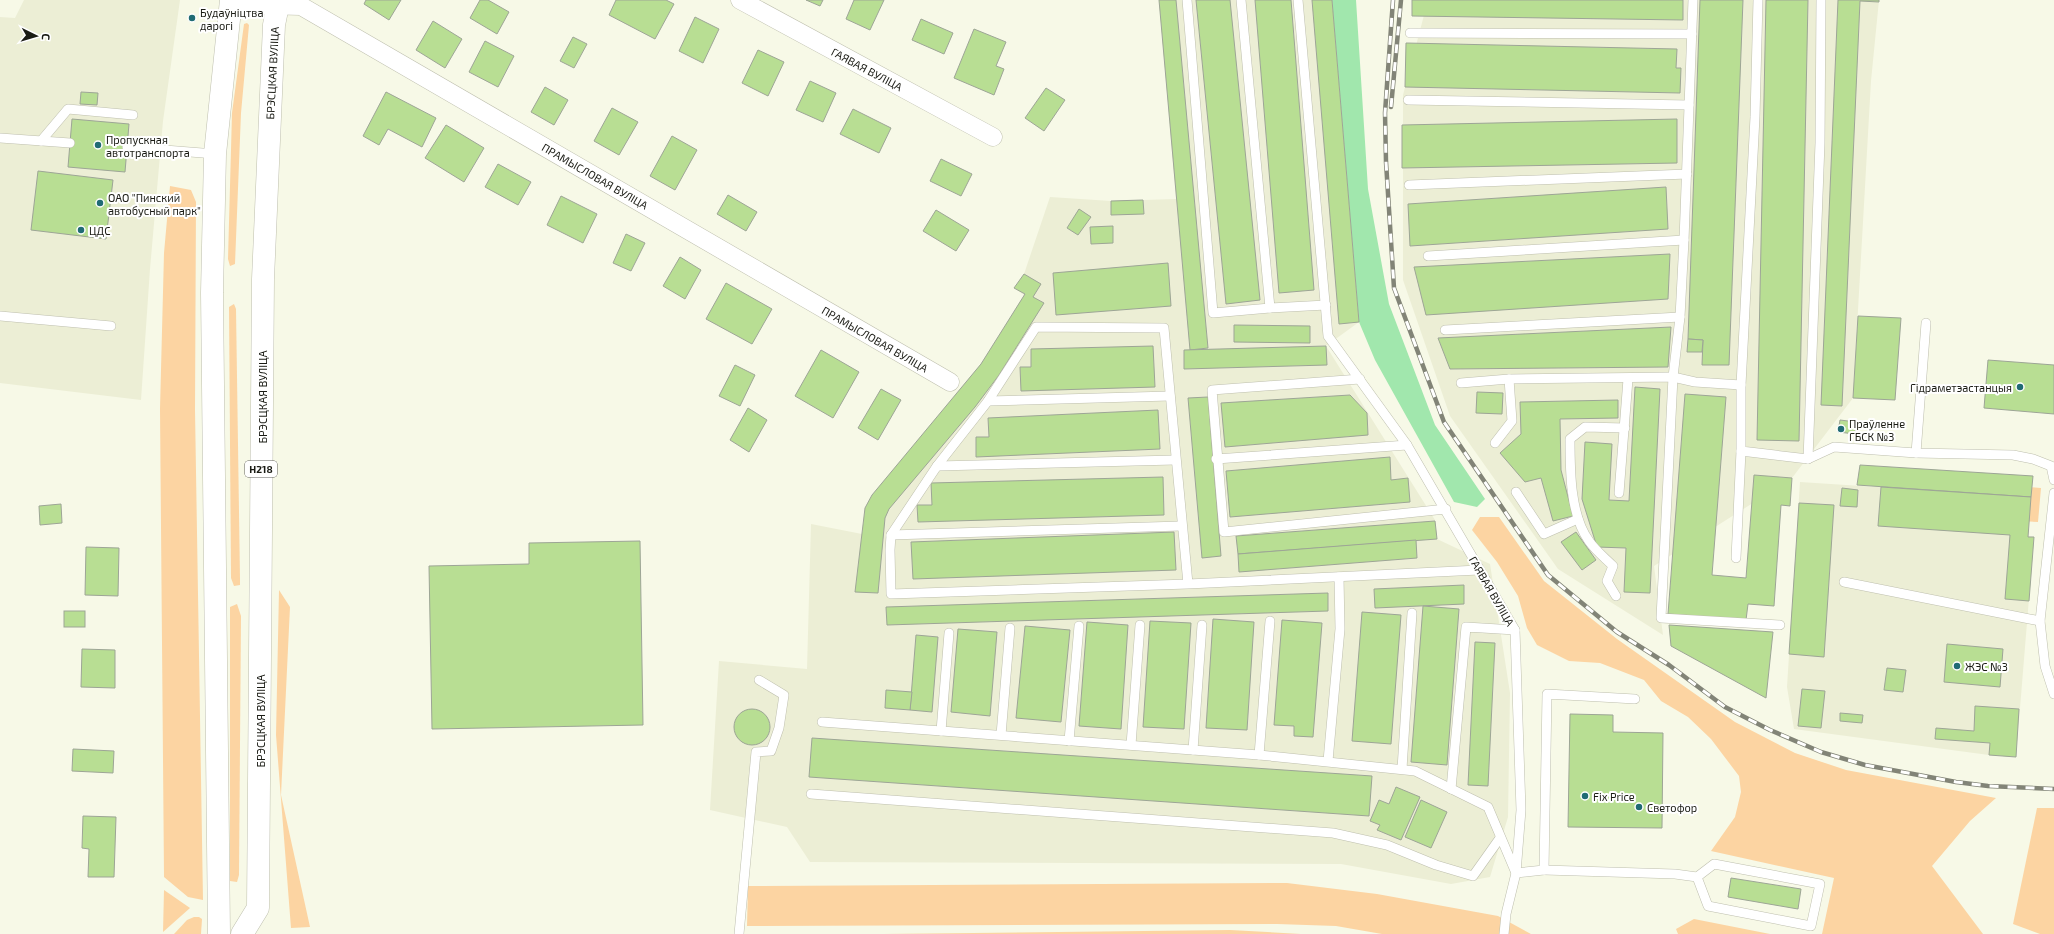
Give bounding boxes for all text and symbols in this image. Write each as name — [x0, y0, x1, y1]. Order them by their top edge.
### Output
place label: Будаўніцтва дарогі — [200, 6, 263, 32]
marker: Будаўніцтва дарогі — [187, 13, 197, 23]
north arrow — [16, 16, 56, 56]
street label: БРЭСЦКАЯ ВУЛІЦА — [263, 26, 281, 120]
text: С — [40, 33, 53, 41]
street label: ГАЯВАЯ ВУЛІЦА — [829, 45, 905, 93]
place label: Пропускная автотранспорта — [106, 133, 190, 159]
marker: Пропускная автотранспорта — [93, 140, 103, 150]
street label: ПРАМЫСЛОВАЯ ВУЛІЦА — [540, 140, 650, 212]
place label: ОАО "Пинский автобусный парк" — [108, 191, 201, 218]
marker: ОАО "Пинский автобусный парк" — [95, 198, 105, 208]
place label: ЦДС — [89, 224, 110, 237]
marker: ЦДС — [76, 225, 86, 235]
street label: ПРАМЫСЛОВАЯ ВУЛІЦА — [820, 303, 930, 375]
street label: БРЭСЦКАЯ ВУЛІЦА — [256, 350, 269, 443]
place label: Гідраметэастанцыя — [1910, 381, 2012, 394]
marker: Гідраметэастанцыя — [2015, 382, 2025, 392]
place label: Праўленне ГБСК №3 — [1849, 417, 1905, 443]
marker: Праўленне ГБСК №3 — [1836, 424, 1846, 434]
road number: Н218 — [245, 461, 277, 477]
street label: ГАЯВАЯ ВУЛІЦА — [1467, 554, 1517, 628]
place label: ЖЭС №3 — [1965, 660, 2008, 673]
marker: ЖЭС №3 — [1952, 661, 1962, 671]
street label: БРЭСЦКАЯ ВУЛІЦА — [254, 674, 267, 767]
place label: Fix Price — [1593, 790, 1635, 803]
marker: Fix Price — [1580, 791, 1590, 801]
place label: Светофор — [1647, 801, 1697, 814]
marker: Светофор — [1634, 802, 1644, 812]

